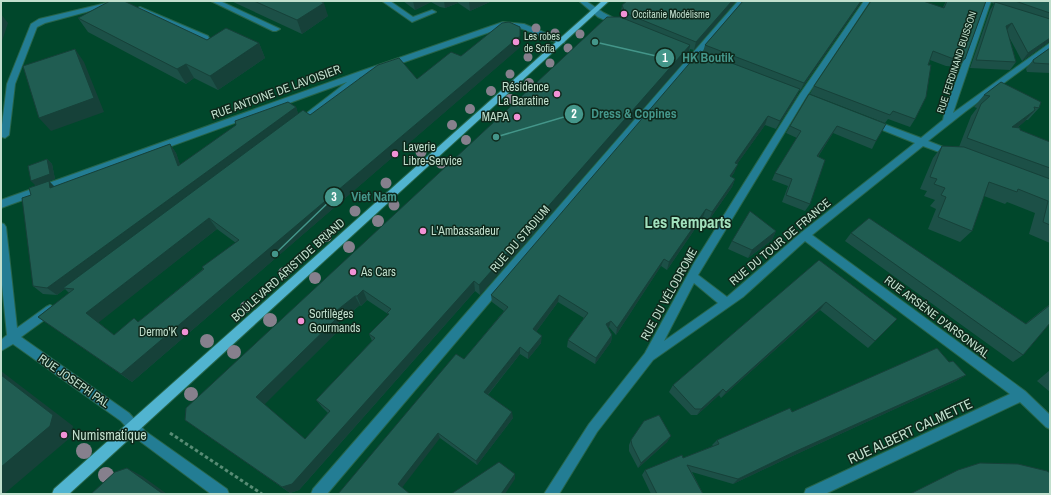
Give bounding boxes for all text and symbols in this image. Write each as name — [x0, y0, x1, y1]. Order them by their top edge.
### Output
place label: Occitanie Modélisme — [632, 8, 710, 21]
marker: Occitanie Modélisme — [619, 9, 629, 19]
street label: RUE FERDINAND BUISSON — [934, 9, 979, 115]
place label: Les robes de Sofia — [524, 30, 560, 55]
marker: Les robes de Sofia — [511, 37, 521, 47]
callout: HK Boutik — [655, 45, 742, 70]
text: HK Boutik — [682, 49, 734, 66]
text: 1 — [662, 50, 668, 66]
street label: RUE ANTOINE DE LAVOISIER — [209, 61, 343, 123]
place label: Résidence La Baratine — [498, 79, 549, 109]
marker: Résidence La Baratine — [552, 89, 562, 99]
callout: Dress & Copines — [564, 101, 685, 126]
text: Dress & Copines — [591, 105, 677, 122]
text: 2 — [571, 106, 577, 122]
place label: MAPA — [482, 109, 509, 125]
marker: MAPA — [512, 112, 522, 122]
place label: Laverie Libre-Service — [403, 139, 462, 169]
marker: Laverie Libre-Service — [390, 149, 400, 159]
callout: Viet Nam — [324, 184, 405, 209]
text: Viet Nam — [351, 188, 397, 205]
text: 3 — [331, 189, 337, 205]
street label: RUE DU TOUR DE FRANCE — [726, 195, 834, 289]
street label: RUE DU STADIUM — [486, 202, 554, 276]
district label: Les Remparts — [645, 211, 731, 233]
street label: BOULEVARD ARISTIDE BRIAND — [228, 215, 348, 325]
place label: L'Ambassadeur — [431, 223, 500, 239]
marker: L'Ambassadeur — [418, 226, 428, 236]
street label: RUE DU VÉLODROME — [637, 245, 701, 343]
place label: As Cars — [360, 264, 396, 280]
marker: As Cars — [348, 267, 358, 277]
street label: RUE ARSÈNE D'ARSONVAL — [881, 272, 993, 362]
place label: Sortilèges Gourmands — [309, 306, 360, 336]
marker: Sortilèges Gourmands — [296, 316, 306, 326]
place label: Dermo'K — [139, 324, 177, 340]
marker: Dermo'K — [180, 327, 190, 337]
street label: RUE JOSEPH PAL — [35, 350, 113, 412]
street label: RUE ALBERT CALMETTE — [845, 394, 975, 468]
place label: Numismatique — [72, 426, 147, 444]
marker: Numismatique — [59, 430, 69, 440]

